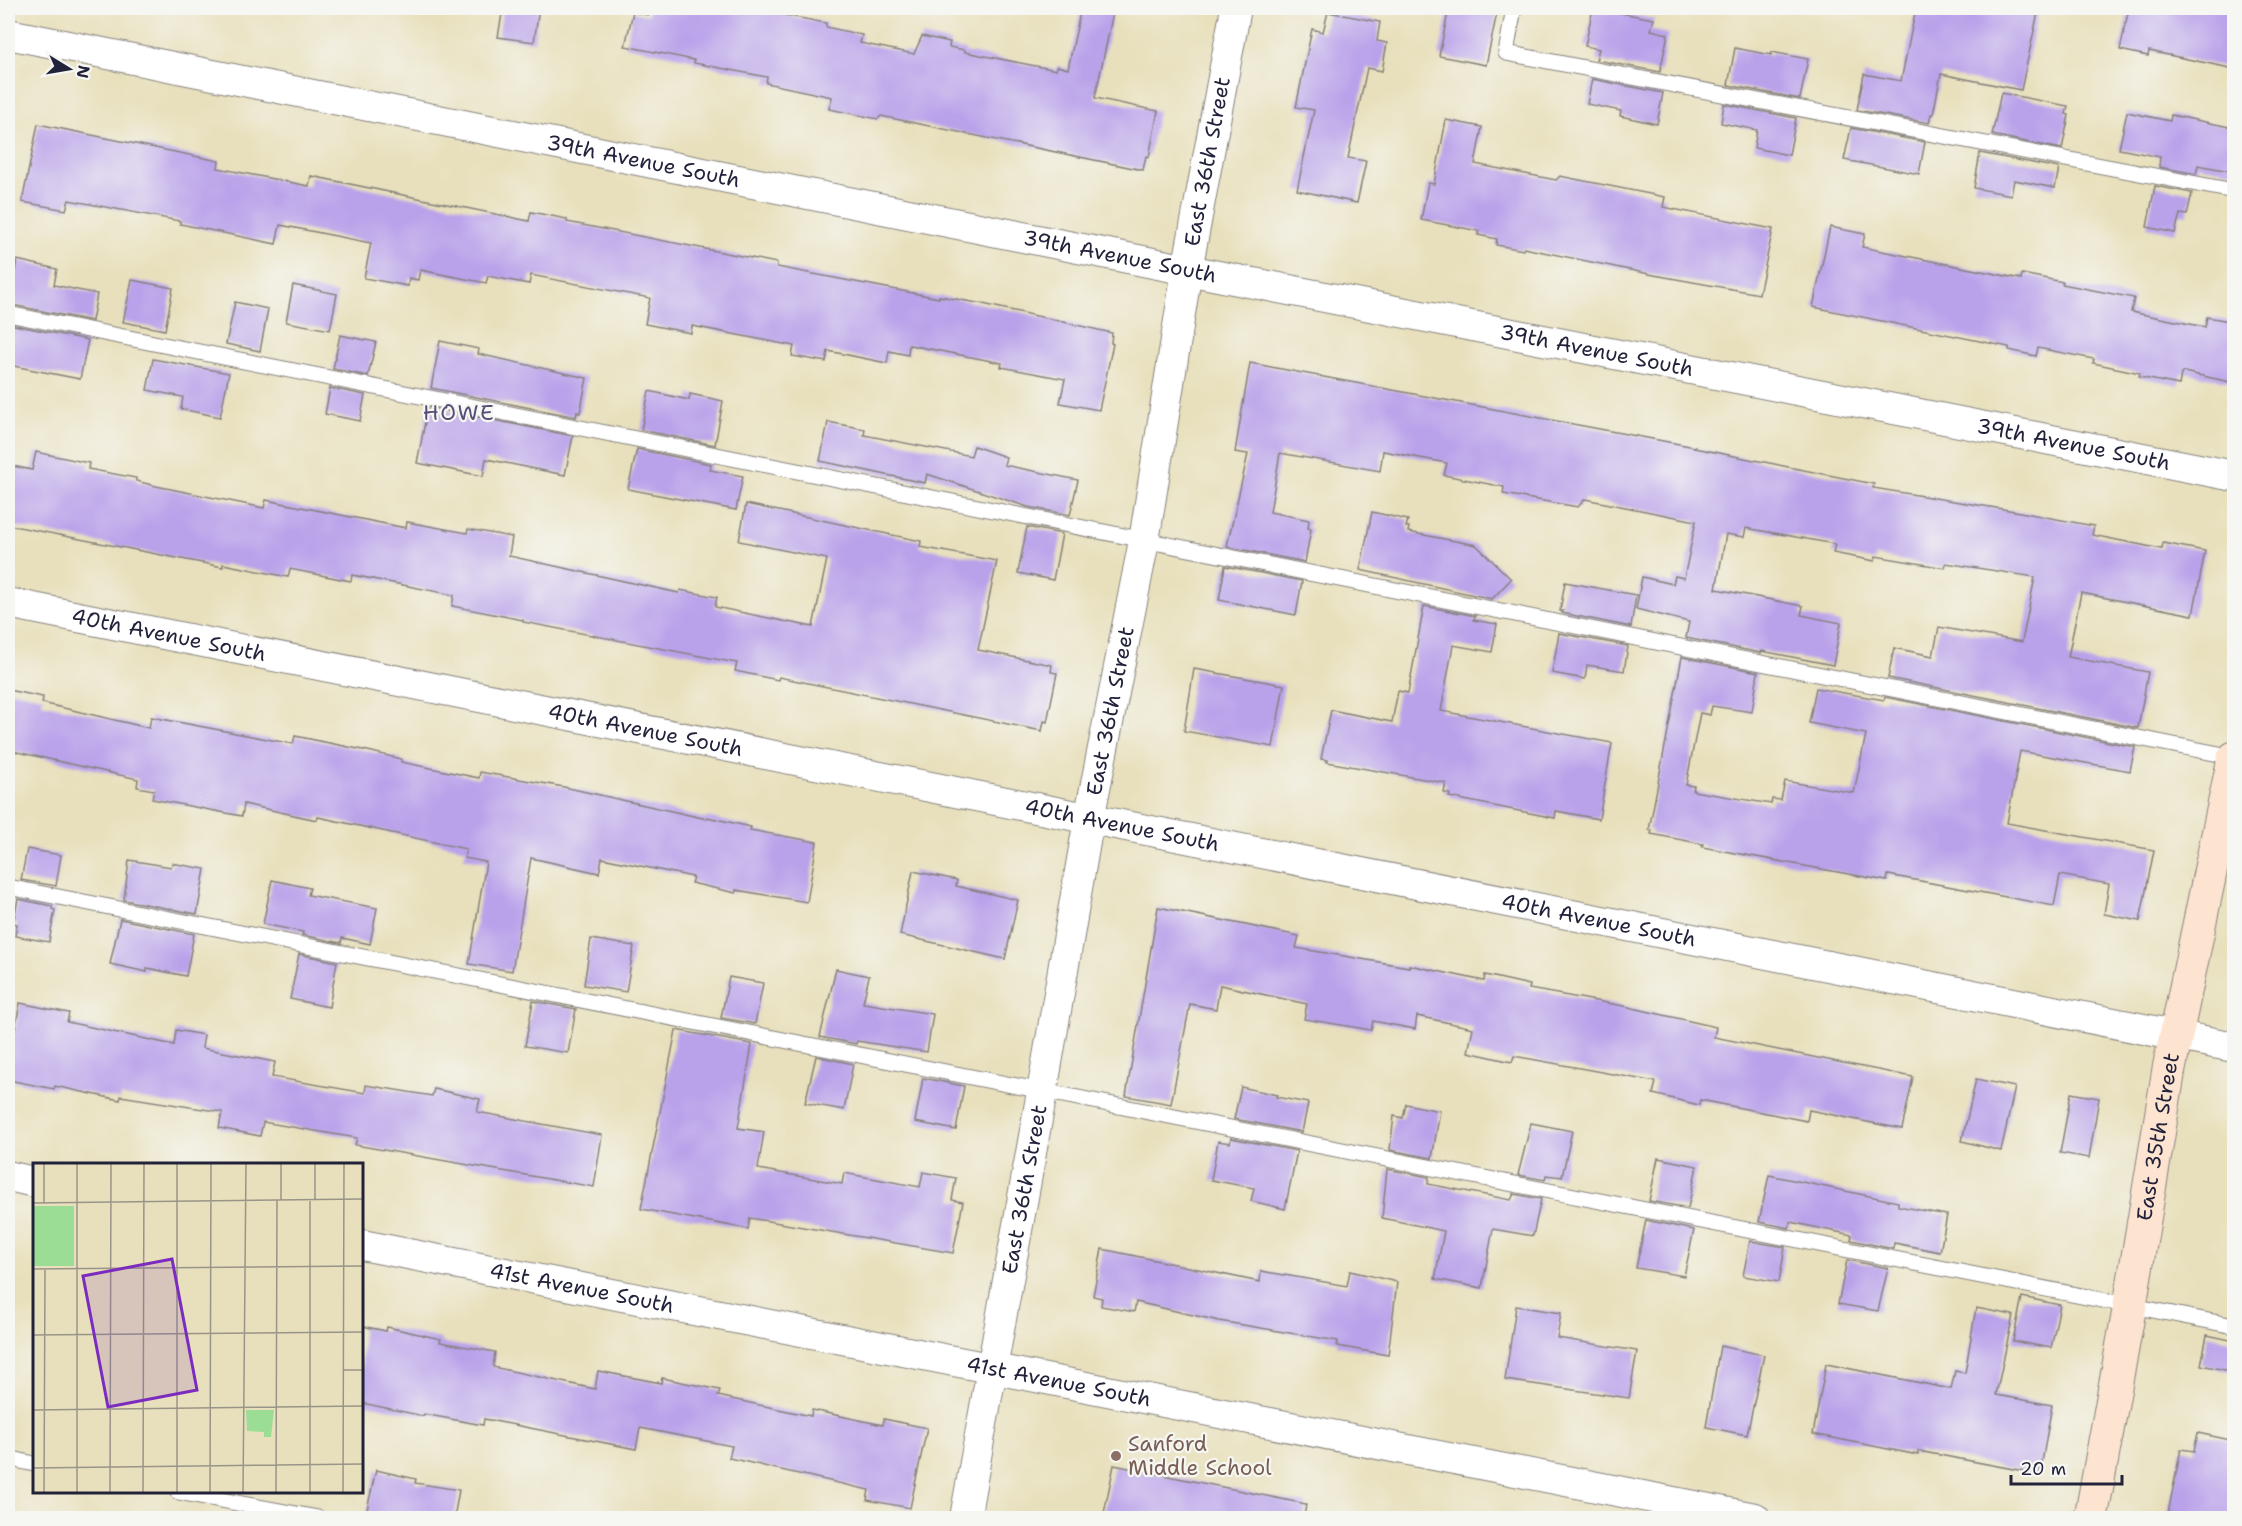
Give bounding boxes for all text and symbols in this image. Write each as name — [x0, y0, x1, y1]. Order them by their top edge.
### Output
north arrow — [39, 39, 99, 99]
text: N — [72, 64, 95, 80]
street label: East 36th Street — [1178, 75, 1237, 248]
street label: 39th Avenue South — [544, 128, 742, 194]
street label: 39th Avenue South — [1021, 223, 1219, 289]
street label: 39th Avenue South — [1498, 318, 1696, 383]
district label: HOWE — [423, 398, 495, 427]
street label: 39th Avenue South — [1975, 412, 2173, 477]
street label: 40th Avenue South — [69, 602, 269, 668]
street label: East 36th Street — [1080, 624, 1141, 798]
street label: 40th Avenue South — [546, 697, 745, 763]
street label: 40th Avenue South — [1022, 792, 1222, 858]
street label: 40th Avenue South — [1499, 887, 1698, 953]
street label: East 35th Street — [2130, 1050, 2186, 1223]
street label: East 36th Street — [995, 1102, 1053, 1276]
inset map — [33, 1163, 363, 1493]
street label: 41st Avenue South — [487, 1256, 676, 1320]
street label: 41st Avenue South — [964, 1350, 1153, 1413]
place label: Sanford Middle School — [1128, 1430, 1272, 1482]
scale bar — [2011, 1448, 2122, 1486]
marker: Sanford Middle School — [1109, 1449, 1123, 1463]
text: 20 m — [2020, 1457, 2066, 1481]

